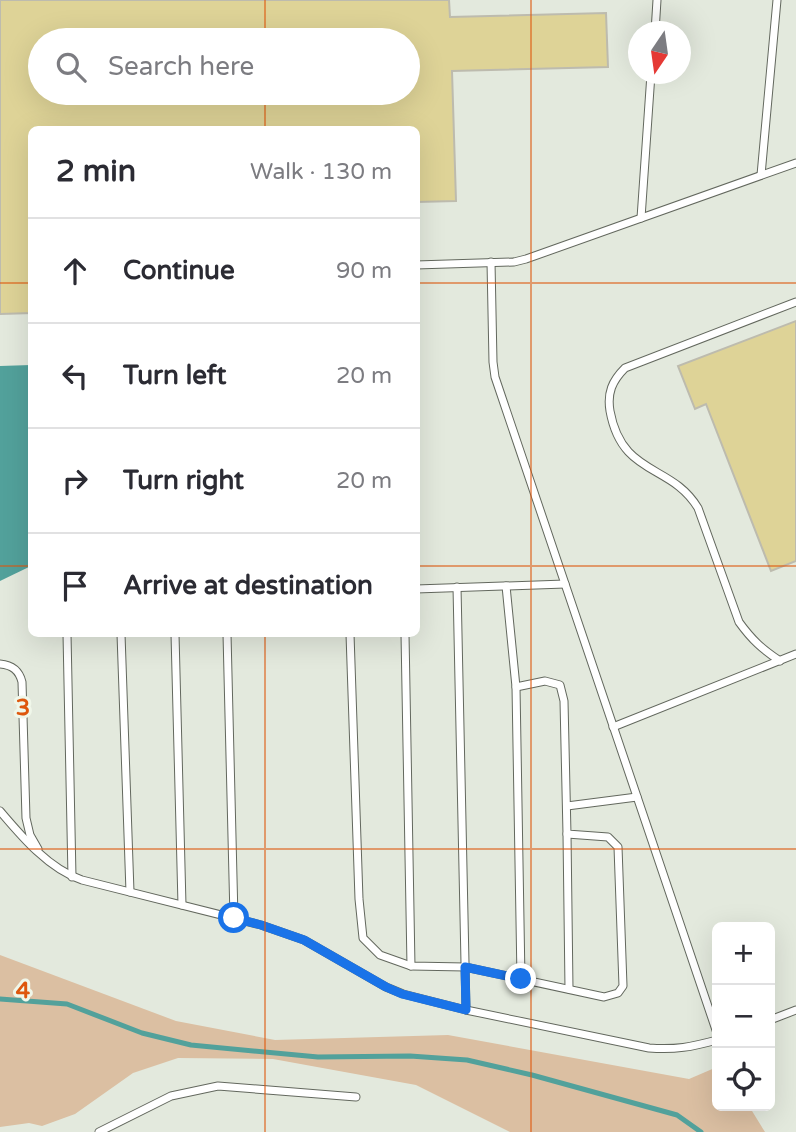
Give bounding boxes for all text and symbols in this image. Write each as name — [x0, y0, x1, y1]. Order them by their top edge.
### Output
north arrow — [628, 21, 691, 84]
search box — [28, 28, 420, 105]
icon: search — [52, 48, 90, 86]
text: Search here — [108, 51, 254, 82]
text: 2 min — [56, 153, 136, 190]
text: Walk · 130 m — [250, 158, 392, 186]
icon: ahead — [56, 252, 94, 290]
text: Continue — [123, 255, 235, 286]
text: 90 m — [336, 257, 392, 285]
icon: left — [56, 357, 94, 395]
text: Turn left — [123, 360, 226, 391]
text: 20 m — [336, 362, 392, 390]
icon: right — [56, 462, 94, 500]
text: Turn right — [123, 465, 244, 496]
text: 20 m — [336, 467, 392, 495]
icon: arrive — [56, 567, 94, 605]
text: Arrive at destination — [123, 570, 373, 601]
text: 3 — [16, 694, 30, 722]
route start — [218, 902, 249, 933]
map controls — [712, 922, 775, 1111]
button: + — [712, 922, 775, 985]
route end — [505, 963, 536, 994]
text: 4 — [16, 977, 31, 1005]
button: − — [712, 985, 775, 1048]
button: locate — [712, 1048, 775, 1111]

